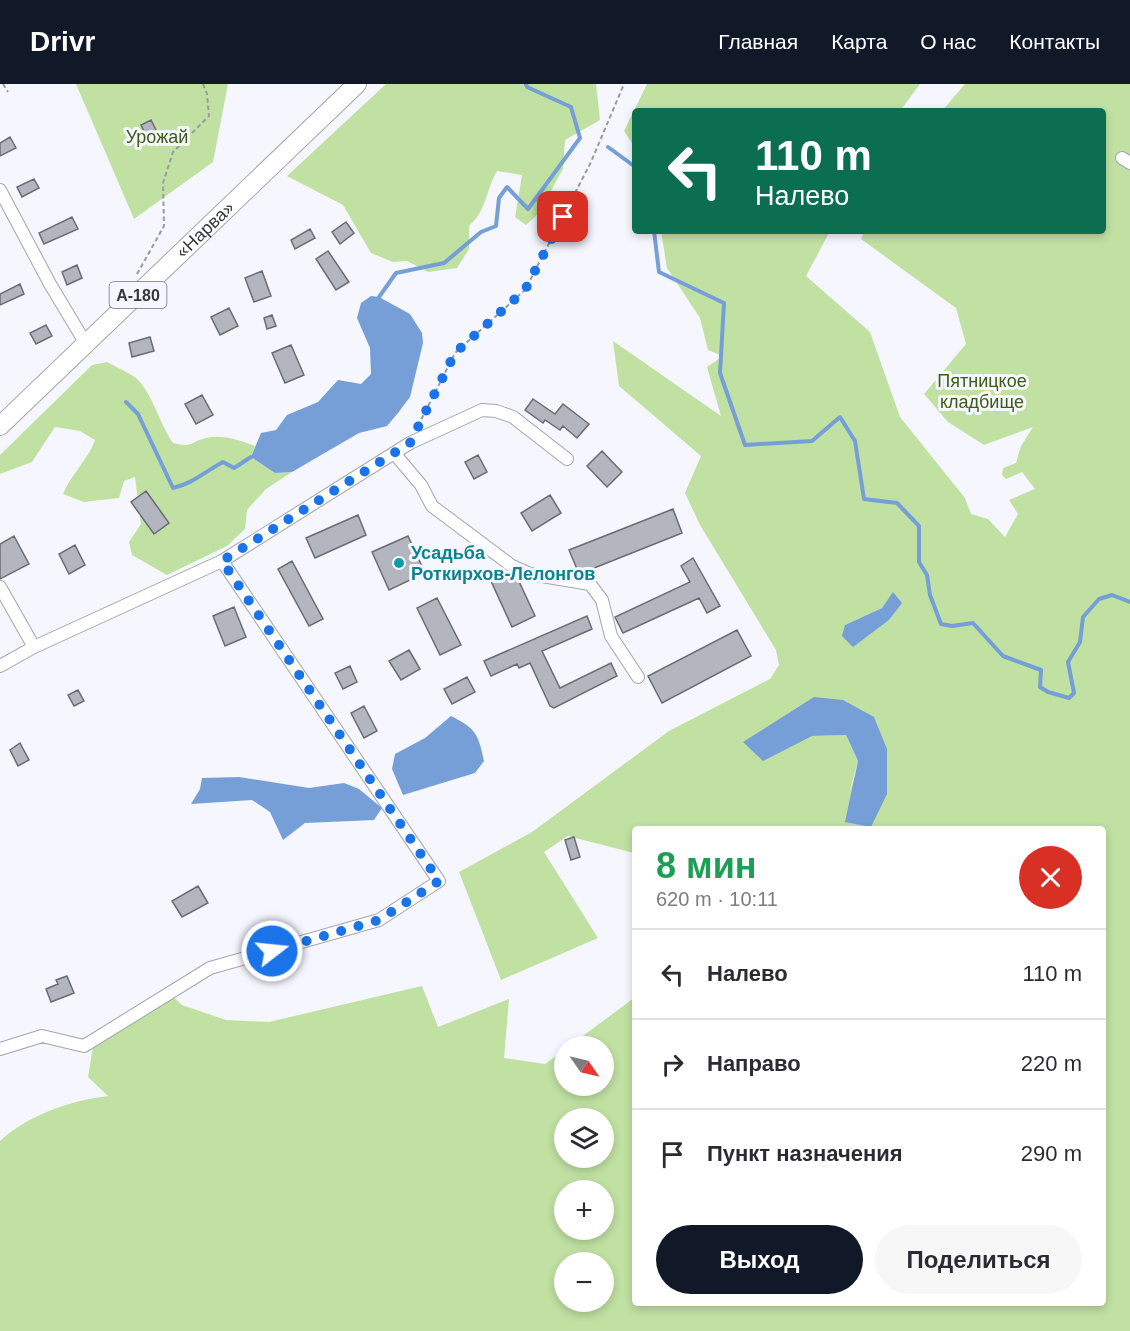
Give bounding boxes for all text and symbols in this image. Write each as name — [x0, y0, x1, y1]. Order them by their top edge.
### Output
text: Drivr — [30, 26, 95, 57]
text: Главная — [718, 30, 798, 53]
text: Карта — [831, 30, 887, 53]
text: О нас — [920, 30, 976, 53]
text: Контакты — [1009, 30, 1100, 53]
park label: Урожай — [126, 127, 188, 147]
icon: left — [656, 132, 734, 210]
text: 110 m — [755, 132, 872, 179]
text: Налево — [755, 181, 849, 211]
pin — [537, 191, 588, 242]
street label: «Нарва» — [172, 197, 238, 262]
icon: arrive — [546, 200, 579, 233]
road number: А-180 — [110, 282, 166, 308]
park label: Пятницкое кладбище — [937, 371, 1027, 412]
place label: Усадьба Роткирхов-Лелонгов — [411, 543, 595, 584]
marker: Усадьба Роткирхов-Лелонгов — [392, 556, 406, 570]
text: 8 мин — [656, 845, 757, 886]
button: close — [1019, 846, 1082, 909]
text: 620 m · 10:11 — [656, 888, 778, 910]
position arrow — [240, 919, 304, 983]
icon: left — [656, 958, 689, 991]
text: Налево — [707, 961, 788, 986]
text: 110 m — [1022, 961, 1082, 986]
north arrow — [554, 1036, 614, 1096]
map controls — [554, 1036, 614, 1312]
icon: right — [656, 1048, 689, 1081]
text: Направо — [707, 1051, 801, 1076]
text: 220 m — [1021, 1051, 1082, 1076]
button: layers — [554, 1108, 614, 1168]
icon: arrive — [656, 1138, 689, 1171]
text: Пункт назначения — [707, 1141, 903, 1166]
text: 290 m — [1021, 1141, 1082, 1166]
button: + — [554, 1180, 614, 1240]
button: Выход — [656, 1225, 863, 1294]
button: Поделиться — [875, 1225, 1082, 1294]
button: − — [554, 1252, 614, 1312]

